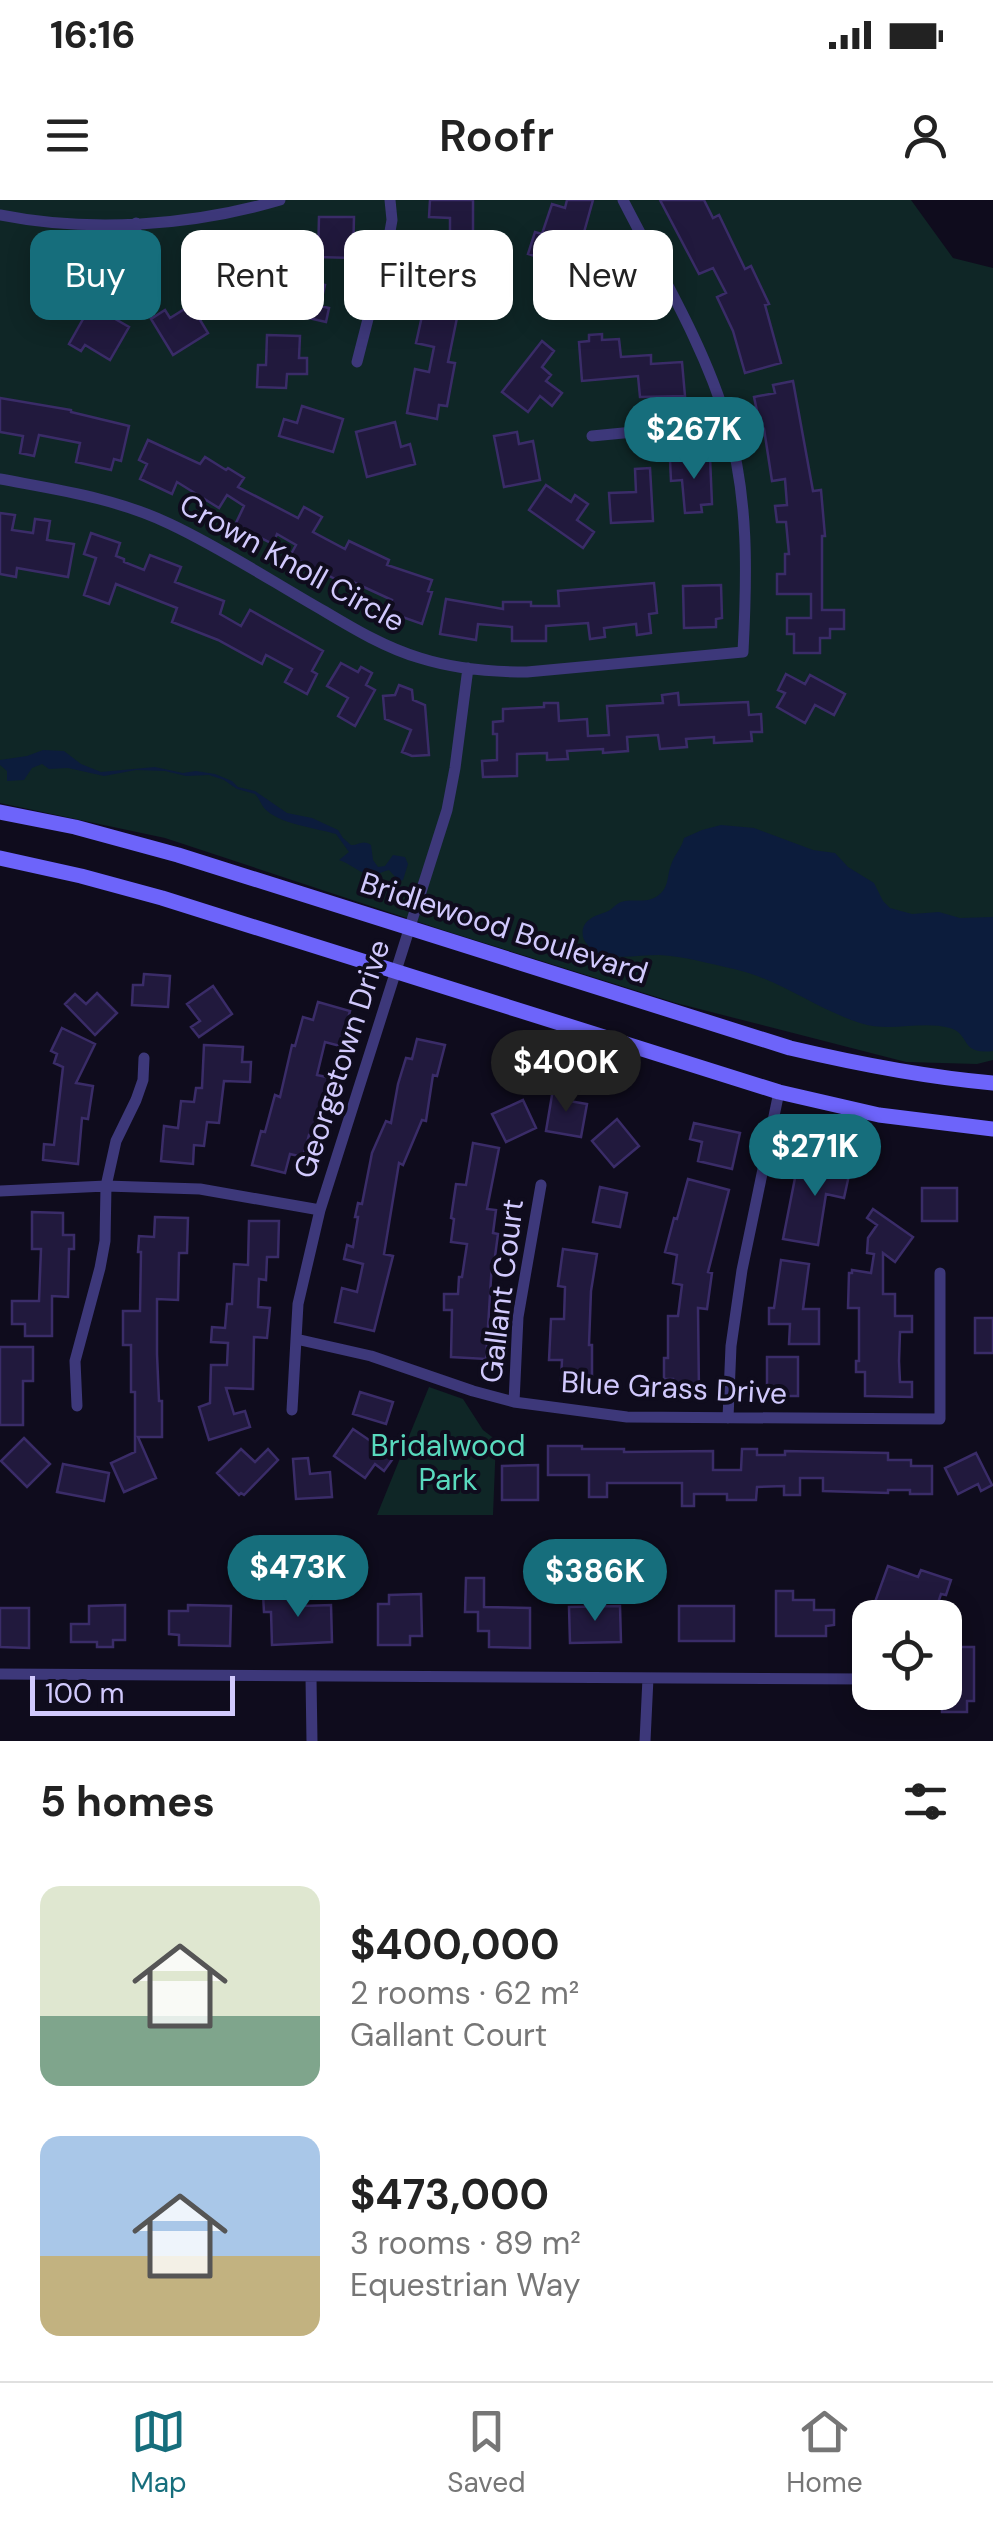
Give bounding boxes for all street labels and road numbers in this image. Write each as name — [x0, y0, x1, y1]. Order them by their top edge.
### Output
street label: Crown Knoll Circle — [173, 485, 412, 641]
street label: Bridlewood Boulevard — [355, 863, 653, 992]
street label: Georgetown Drive — [285, 935, 398, 1183]
street label: Gallant Court — [471, 1197, 532, 1385]
street label: Blue Grass Drive — [560, 1362, 788, 1413]

